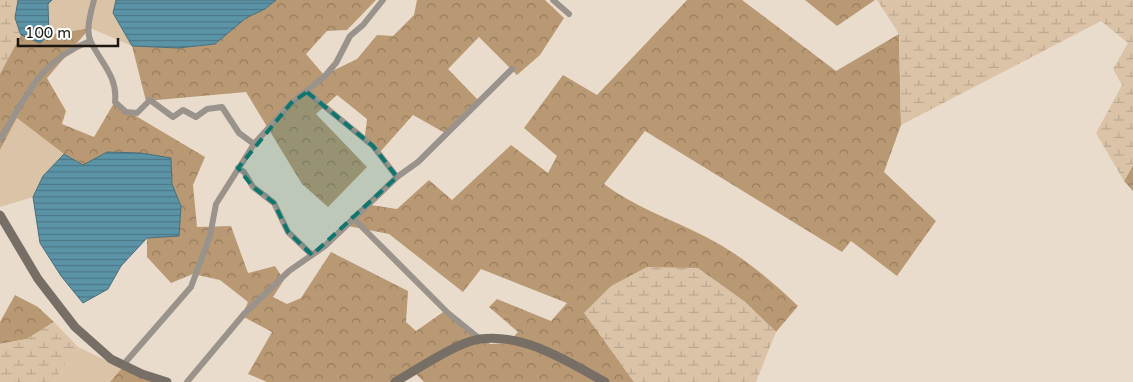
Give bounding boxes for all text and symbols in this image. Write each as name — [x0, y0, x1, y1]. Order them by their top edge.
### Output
scale bar — [18, 15, 118, 47]
text: 100 m — [25, 24, 71, 42]

